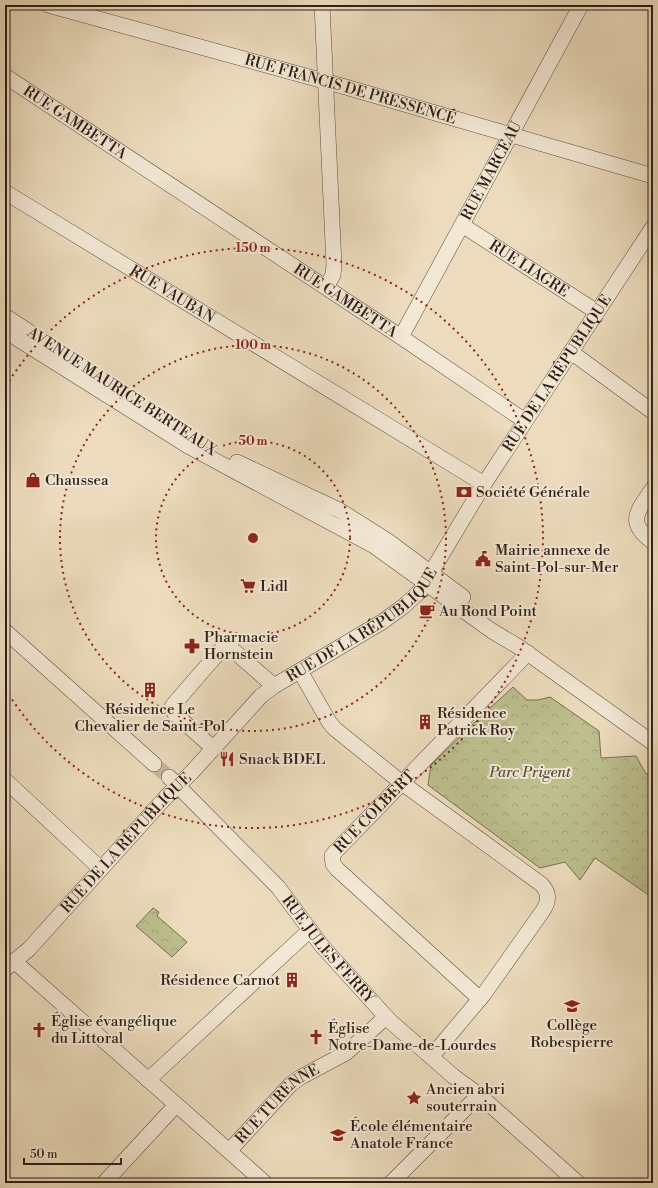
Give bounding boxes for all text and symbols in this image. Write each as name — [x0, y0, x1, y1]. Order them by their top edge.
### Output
street label: RUE FRANCIS DE PRESSENCÉ — [242, 51, 459, 129]
street label: RUE GAMBETTA — [19, 82, 131, 164]
street label: RUE MARCEAU — [457, 118, 526, 224]
street label: RUE LIAGRE — [485, 236, 573, 302]
text: 150 m — [236, 241, 270, 256]
street label: RUE GAMBETTA — [290, 260, 401, 342]
street label: RUE VAUBAN — [126, 261, 218, 328]
street label: RUE DE LA RÉPUBLIQUE — [499, 291, 616, 456]
street label: AVENUE MAURICE BERTEAUX — [23, 322, 221, 460]
text: 100 m — [235, 338, 271, 353]
text: 50 m — [238, 434, 268, 449]
shop icon: Chaussea — [24, 471, 42, 489]
place label: Chaussea — [45, 471, 109, 490]
bank icon: Société Générale — [455, 483, 473, 501]
place label: Société Générale — [476, 483, 590, 502]
centre of rings — [246, 531, 260, 545]
place label: Mairie annexe de Saint-Pol-sur-Mer — [495, 541, 619, 577]
public building icon: Mairie annexe de Saint-Pol-sur-Mer — [474, 550, 492, 568]
street label: RUE DE LA RÉPUBLIQUE — [283, 564, 442, 687]
supermarket icon: Lidl — [239, 577, 257, 595]
place label: Lidl — [260, 577, 288, 596]
cafe icon: Au Rond Point — [418, 602, 436, 620]
place label: Au Rond Point — [438, 602, 538, 621]
place label: Pharmacie Hornstein — [204, 628, 278, 664]
pharmacy icon: Pharmacie Hornstein — [183, 637, 201, 655]
building icon: Résidence Le Chevalier de Saint-Pol — [141, 681, 159, 699]
place label: Résidence Le Chevalier de Saint-Pol — [75, 700, 226, 736]
place label: Résidence Patrick Roy — [437, 704, 516, 740]
building icon: Résidence Patrick Roy — [416, 713, 434, 731]
restaurant icon: Snack BDEL — [218, 750, 236, 768]
place label: Snack BDEL — [239, 750, 325, 769]
park label: Parc Prigent — [488, 763, 572, 782]
street label: RUE COLBERT — [330, 766, 419, 857]
street label: RUE DE LA RÉPUBLIQUE — [57, 769, 196, 917]
street label: RUE JULES FERRY — [277, 892, 379, 1009]
place label: Résidence Carnot — [160, 971, 281, 990]
building icon: Résidence Carnot — [283, 971, 301, 989]
school or university icon: Collège Robespierre — [563, 997, 581, 1015]
place label: Église évangélique du Littoral — [51, 1011, 177, 1048]
place label: Collège Robespierre — [530, 1016, 614, 1052]
place label: Église Notre-Dame-de-Lourdes — [328, 1018, 496, 1055]
church icon: Église évangélique du Littoral — [30, 1021, 48, 1039]
church icon: Église Notre-Dame-de-Lourdes — [307, 1028, 325, 1046]
street label: RUE TURENNE — [231, 1060, 323, 1148]
place label: Ancien abri souterrain — [425, 1080, 505, 1116]
place icon: Ancien abri souterrain — [405, 1089, 423, 1107]
place label: École élémentaire Anatole France — [349, 1116, 473, 1153]
school or university icon: École élémentaire Anatole France — [329, 1126, 347, 1144]
scale bar — [24, 1140, 121, 1166]
text: 50 m — [30, 1147, 58, 1162]

